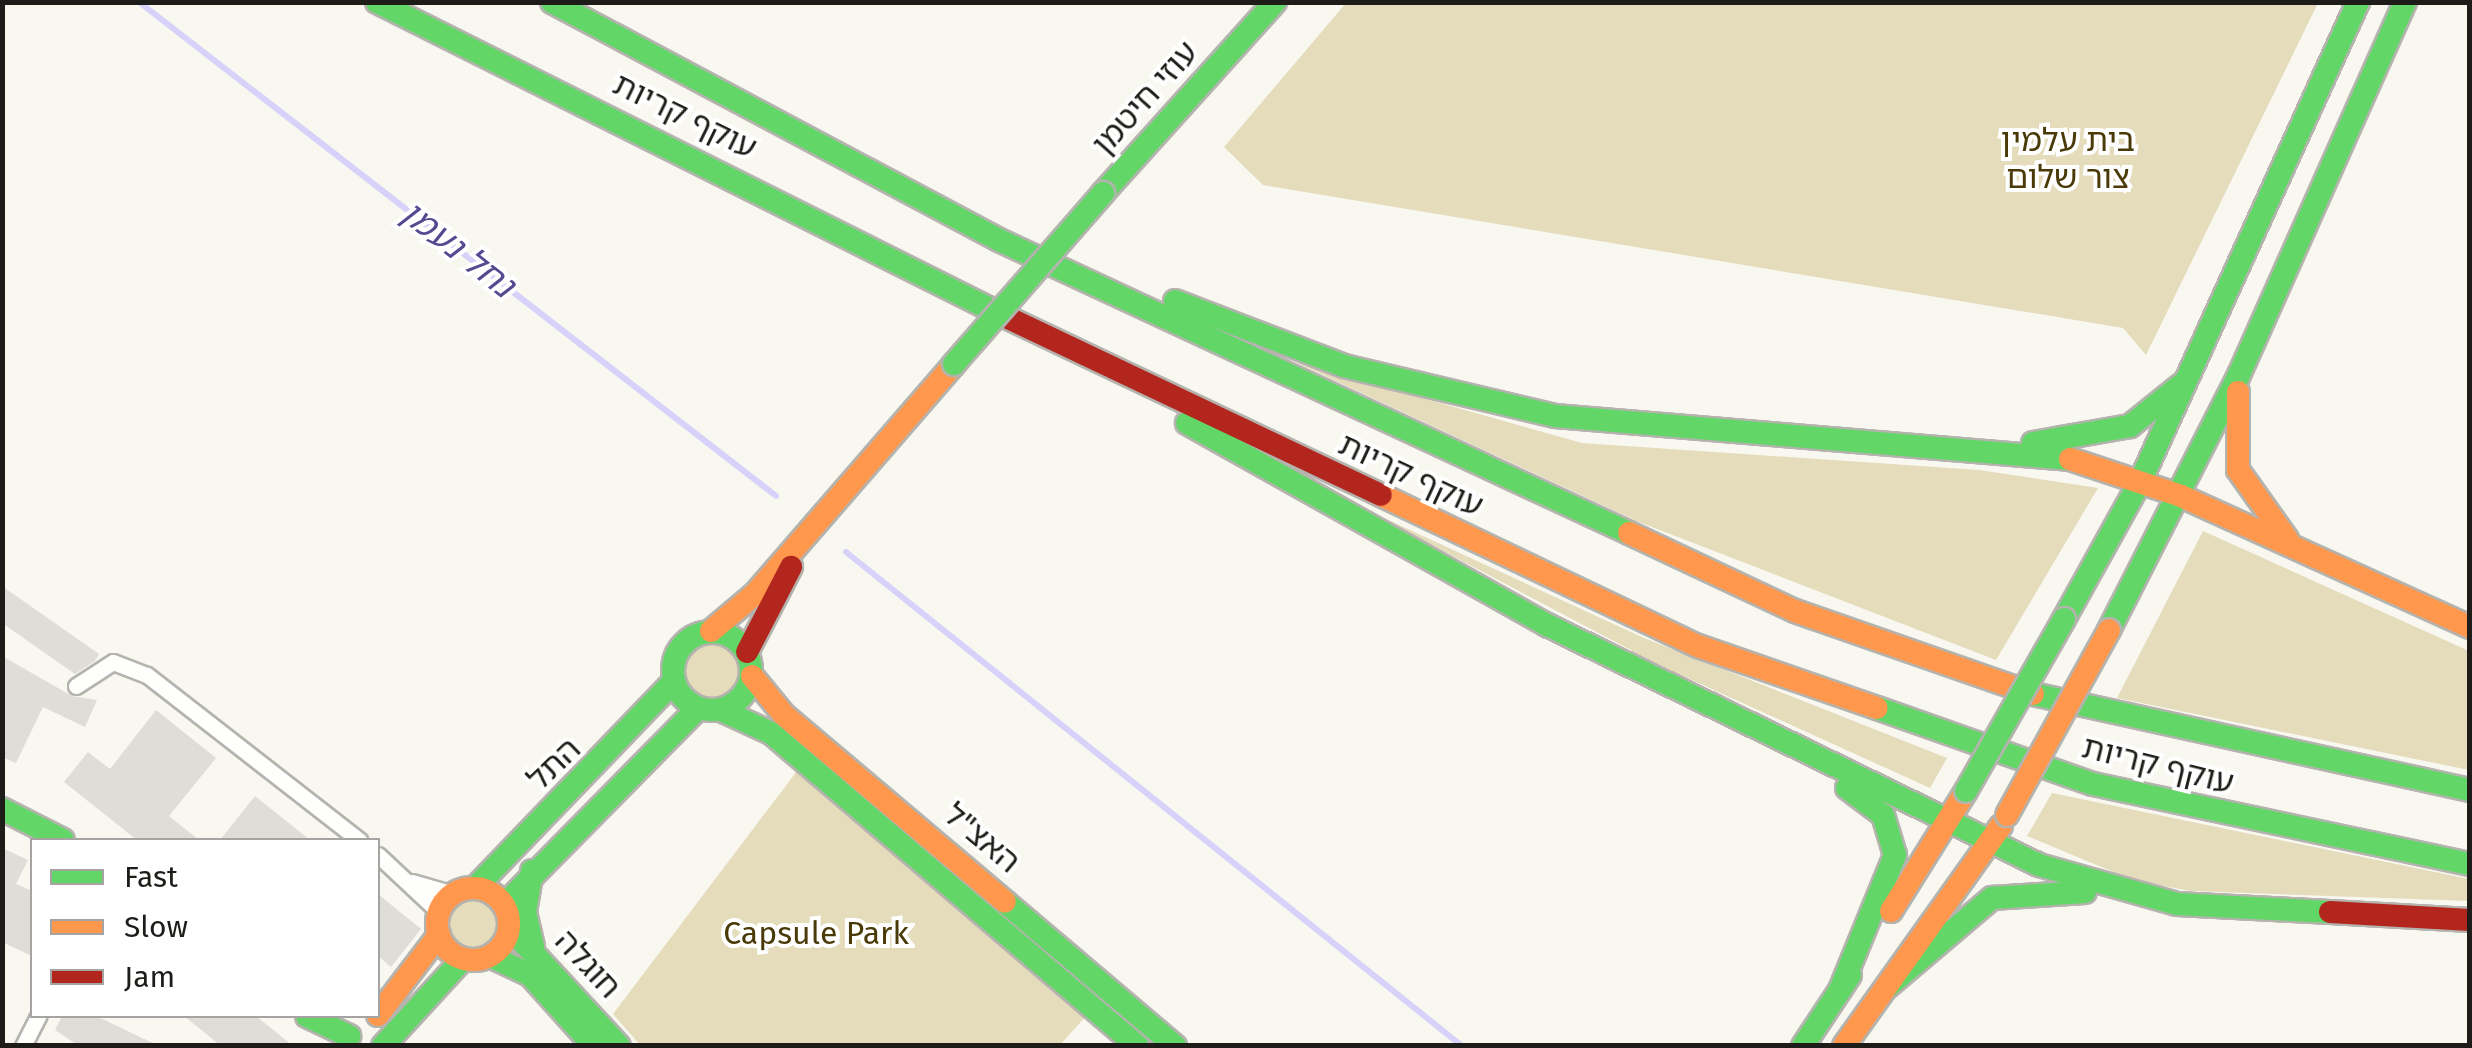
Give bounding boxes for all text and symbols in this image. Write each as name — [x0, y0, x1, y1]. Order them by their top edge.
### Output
street label: עוזי חיטמן — [1084, 33, 1206, 163]
street label: עוקף קריות — [607, 65, 763, 167]
park label: בית עלמין צור שלום — [2001, 122, 2135, 197]
water label: נחל נעמן — [393, 192, 523, 306]
street label: עוקף קריות — [1333, 425, 1489, 525]
street label: עוקף קריות — [2078, 728, 2238, 802]
street label: התל — [520, 730, 588, 798]
street label: האצ"ל — [936, 795, 1028, 881]
legend — [30, 838, 380, 1018]
text: Fast — [124, 859, 178, 895]
text: Slow — [124, 909, 188, 945]
park label: Capsule Park — [723, 914, 909, 952]
street label: חוגלה — [547, 922, 629, 1006]
text: Jam — [124, 959, 175, 995]

